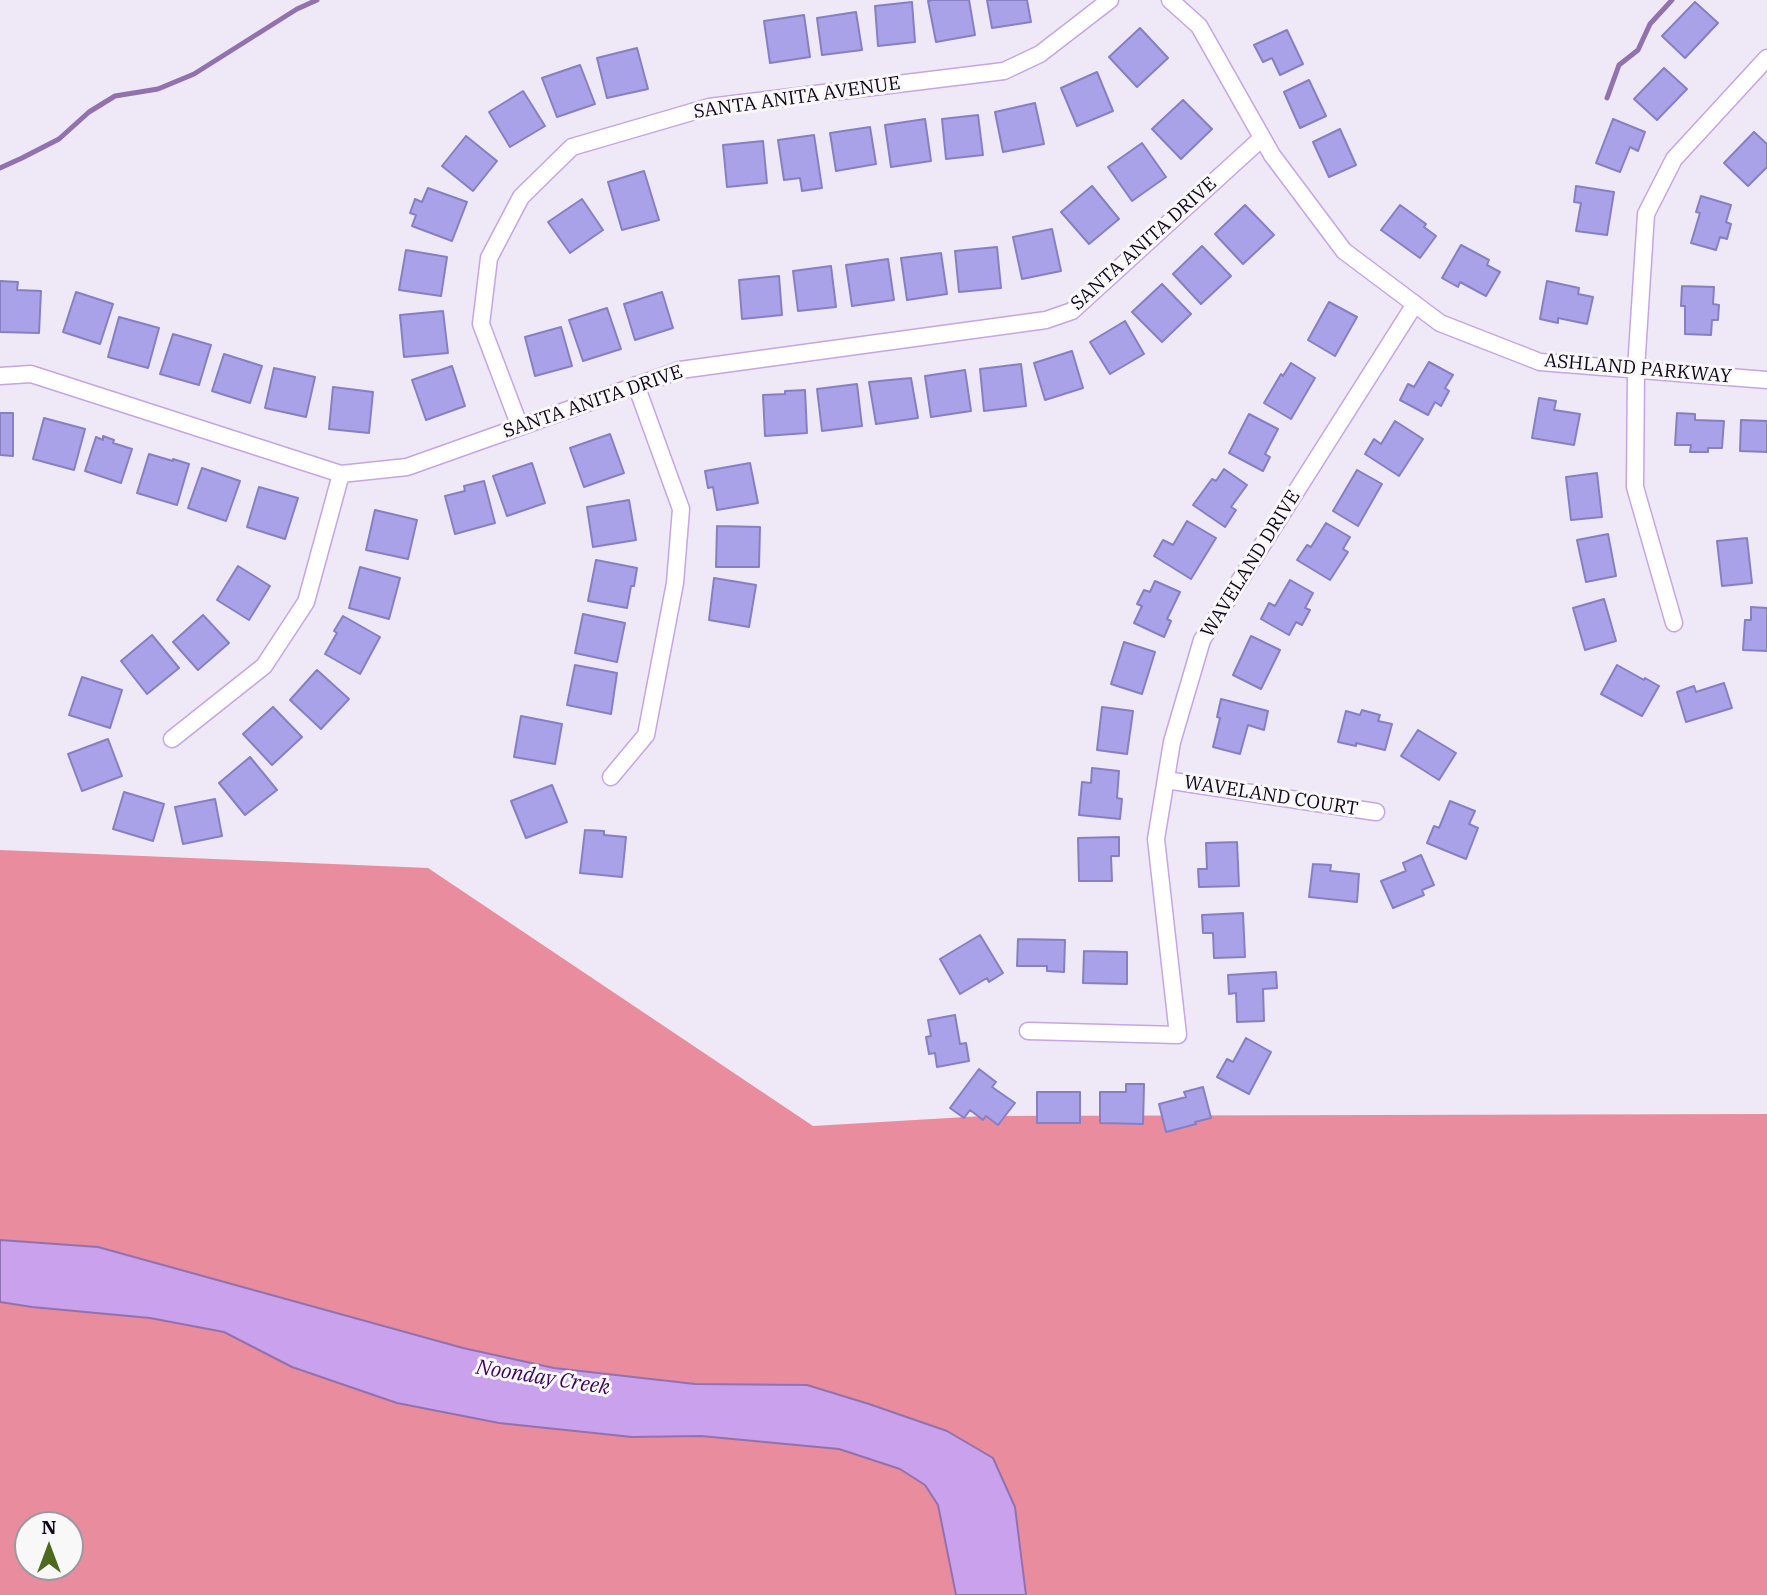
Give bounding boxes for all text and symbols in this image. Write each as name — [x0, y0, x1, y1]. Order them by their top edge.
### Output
street label: SANTA ANITA AVENUE — [692, 72, 902, 124]
street label: SANTA ANITA DRIVE — [1066, 173, 1222, 315]
street label: ASHLAND PARKWAY — [1543, 349, 1733, 389]
street label: SANTA ANITA DRIVE — [500, 361, 686, 443]
street label: WAVELAND DRIVE — [1196, 486, 1306, 642]
street label: WAVELAND COURT — [1182, 771, 1360, 821]
water label: Noonday Creek — [474, 1355, 612, 1401]
north arrow — [14, 1511, 84, 1581]
text: N — [41, 1515, 57, 1539]

